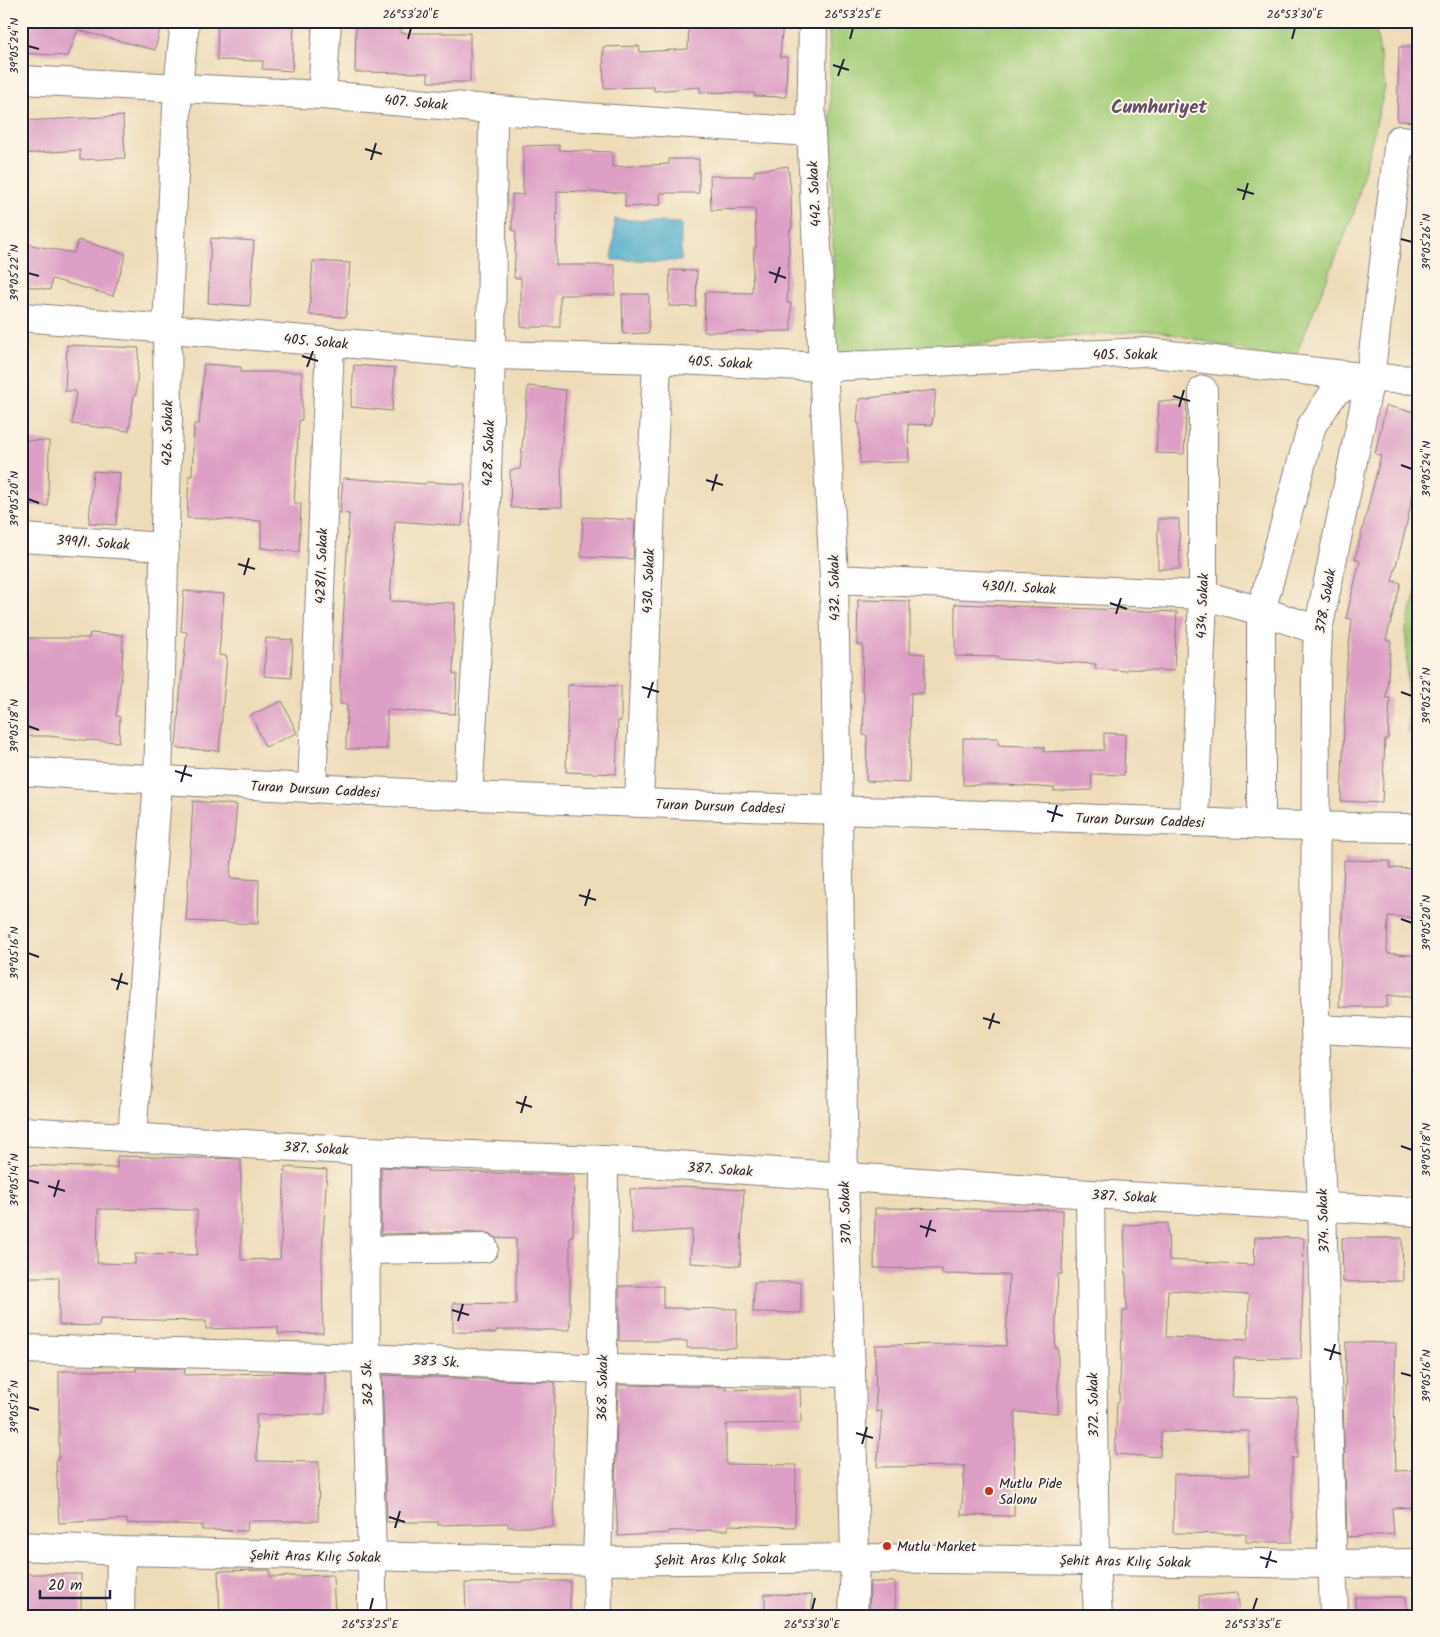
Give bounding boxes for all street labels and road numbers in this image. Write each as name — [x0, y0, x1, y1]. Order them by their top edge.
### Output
street label: 407. Sokak — [383, 89, 449, 117]
street label: 442. Sokak — [802, 160, 828, 227]
street label: 405. Sokak — [283, 328, 349, 356]
street label: 405. Sokak — [1093, 344, 1158, 366]
street label: 405. Sokak — [687, 350, 753, 376]
street label: 426. Sokak — [156, 399, 180, 466]
street label: 428. Sokak — [477, 419, 501, 487]
street label: 428/1. Sokak — [310, 527, 334, 604]
street label: 399/1. Sokak — [56, 529, 131, 557]
street label: 430. Sokak — [637, 548, 661, 614]
street label: 432. Sokak — [823, 554, 847, 621]
street label: 378. Sokak — [1309, 567, 1343, 635]
street label: 434. Sokak — [1191, 572, 1215, 639]
street label: 430/1. Sokak — [981, 575, 1057, 601]
street label: Turan Dursun Caddesi — [250, 776, 381, 804]
street label: Turan Dursun Caddesi — [655, 794, 786, 820]
street label: Turan Dursun Caddesi — [1075, 808, 1206, 834]
street label: 387. Sokak — [283, 1136, 350, 1162]
street label: 387. Sokak — [687, 1157, 754, 1183]
street label: 370. Sokak — [834, 1180, 858, 1245]
street label: 387. Sokak — [1091, 1184, 1158, 1210]
street label: 374. Sokak — [1312, 1188, 1336, 1254]
street label: 383 Sk. — [412, 1350, 460, 1374]
street label: 368. Sokak — [591, 1354, 615, 1422]
street label: 362 Sk. — [356, 1359, 380, 1407]
street label: 372. Sokak — [1082, 1372, 1106, 1438]
street label: Şehit Aras Kılıç Sokak — [249, 1545, 381, 1569]
street label: Şehit Aras Kılıç Sokak — [654, 1548, 786, 1572]
street label: Şehit Aras Kılıç Sokak — [1059, 1550, 1191, 1574]

